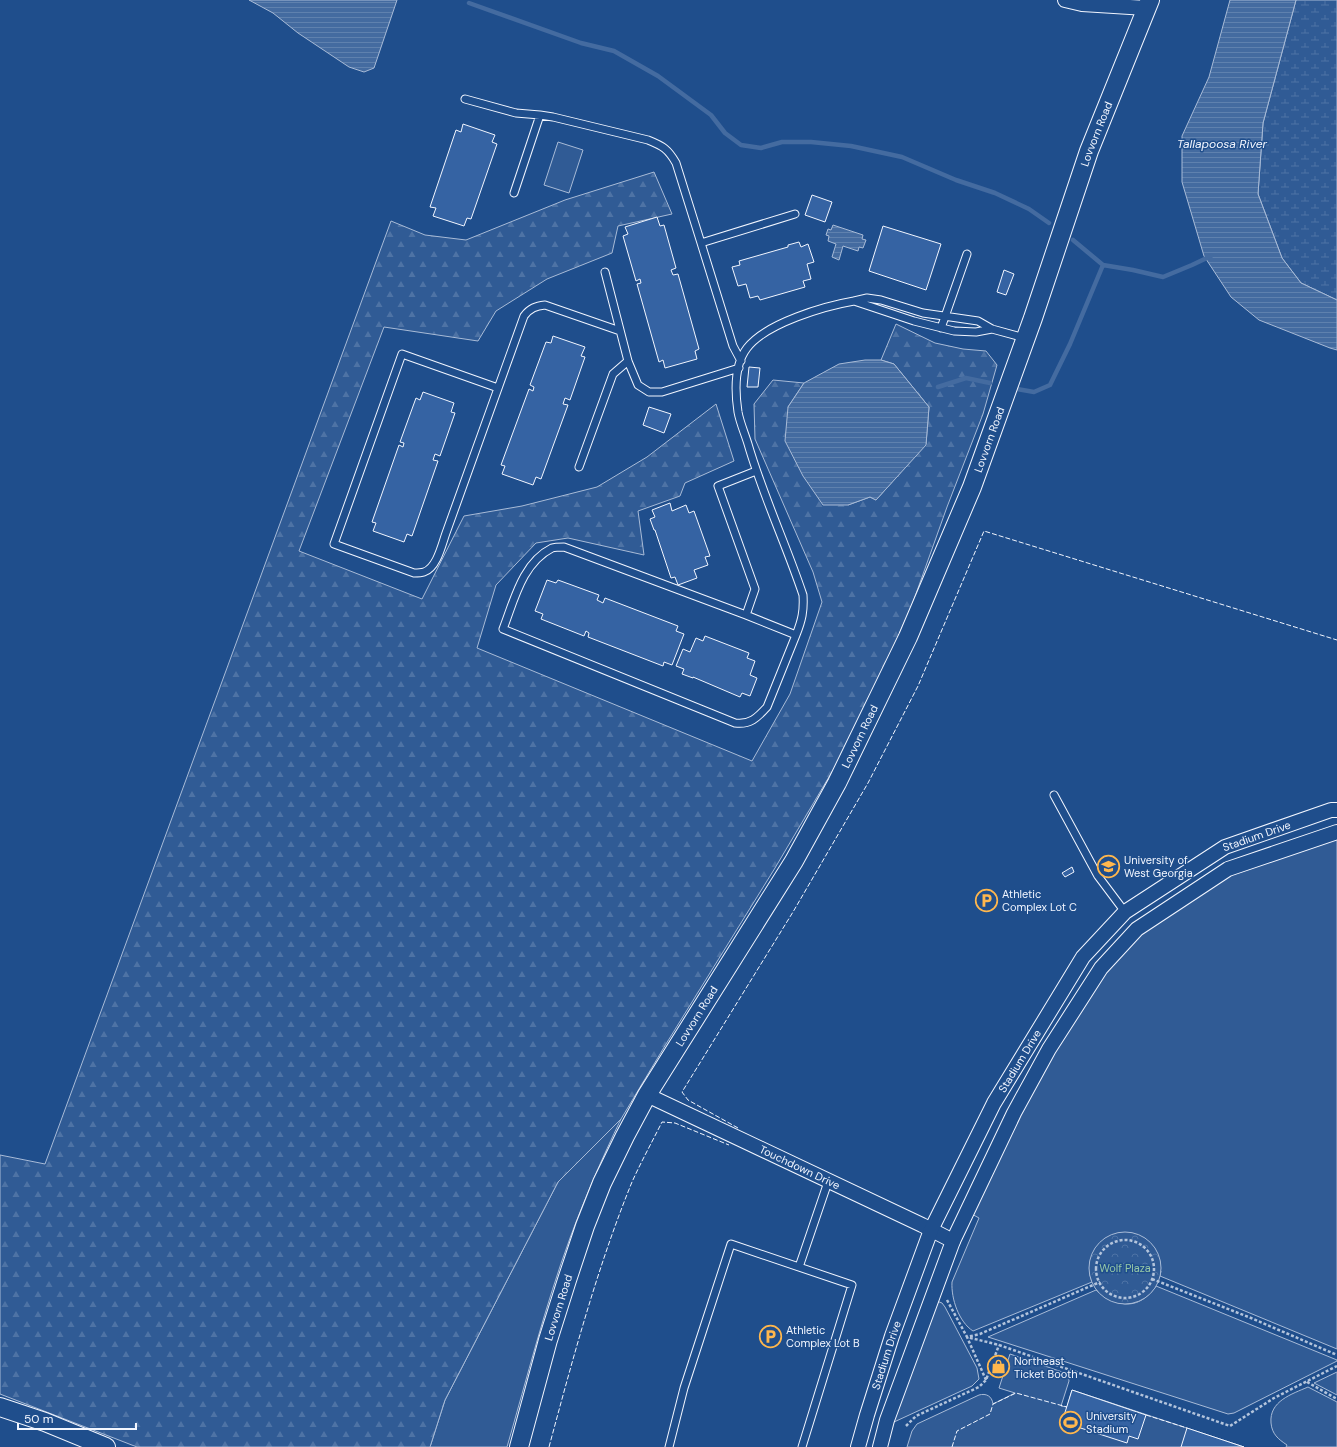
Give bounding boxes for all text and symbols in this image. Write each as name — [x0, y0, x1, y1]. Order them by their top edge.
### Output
street label: Lovvorn Road — [1077, 99, 1115, 168]
water label: Tallapoosa River — [1177, 136, 1268, 152]
street label: Lovvorn Road — [971, 405, 1007, 474]
street label: Lovvorn Road — [838, 702, 881, 770]
street label: Stadium Drive — [1221, 818, 1293, 854]
school or university icon: University of West Georgia — [1096, 853, 1122, 879]
place label: University of West Georgia — [1124, 853, 1193, 880]
parking icon: Athletic Complex Lot C — [974, 887, 1000, 913]
place label: Athletic Complex Lot C — [1002, 887, 1077, 914]
street label: Lovvorn Road — [672, 983, 721, 1049]
street label: Stadium Drive — [995, 1027, 1044, 1095]
street label: Touchdown Drive — [757, 1142, 842, 1192]
park label: Wolf Plaza — [1099, 1261, 1151, 1275]
street label: Lovvorn Road — [541, 1272, 575, 1342]
street label: Stadium Drive — [868, 1319, 904, 1391]
parking icon: Athletic Complex Lot B — [757, 1323, 783, 1349]
place label: Athletic Complex Lot B — [786, 1323, 860, 1350]
shop icon: Northeast Ticket Booth — [985, 1354, 1011, 1380]
place label: Northeast Ticket Booth — [1014, 1354, 1078, 1381]
scale bar — [18, 1405, 136, 1431]
sports icon: University Stadium — [1058, 1409, 1084, 1435]
place label: University Stadium — [1086, 1409, 1137, 1436]
text: 50 m — [24, 1411, 53, 1427]

